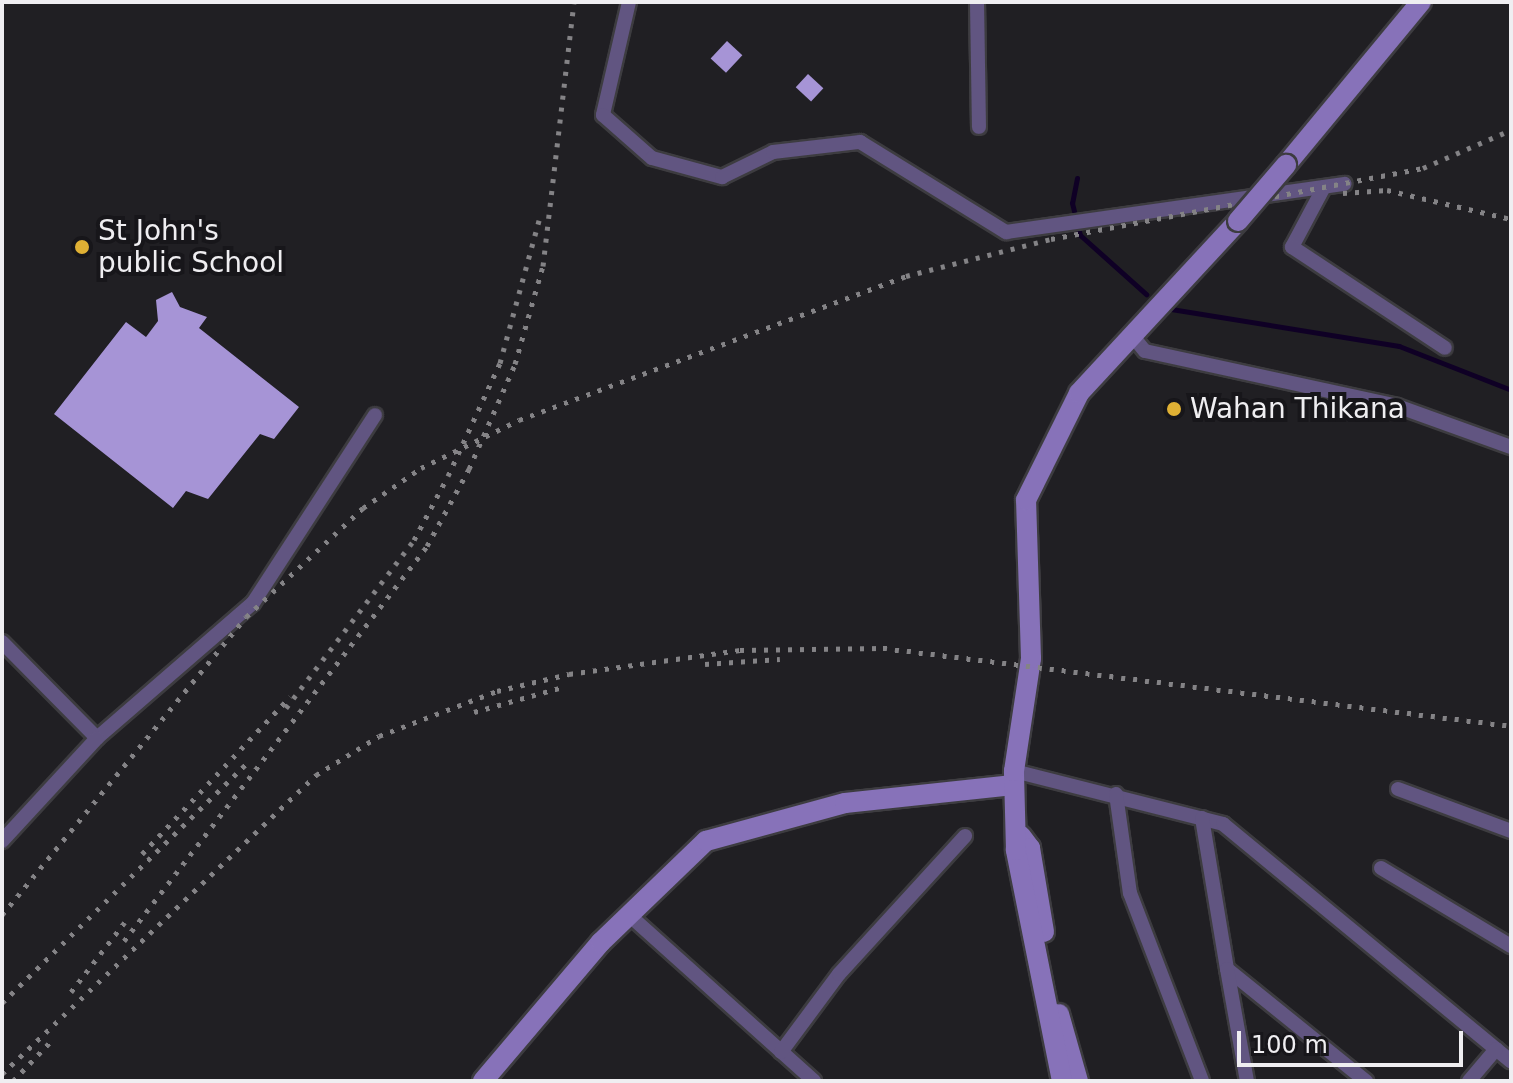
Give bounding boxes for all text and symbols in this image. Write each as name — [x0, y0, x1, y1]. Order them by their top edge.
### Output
place label: St John's public School — [98, 214, 284, 280]
marker: St John's public School — [73, 238, 91, 256]
place label: Wahan Thikana — [1190, 392, 1405, 426]
marker: Wahan Thikana — [1165, 400, 1183, 418]
scale bar — [1241, 1015, 1467, 1065]
text: 100 m — [1251, 1031, 1328, 1059]

